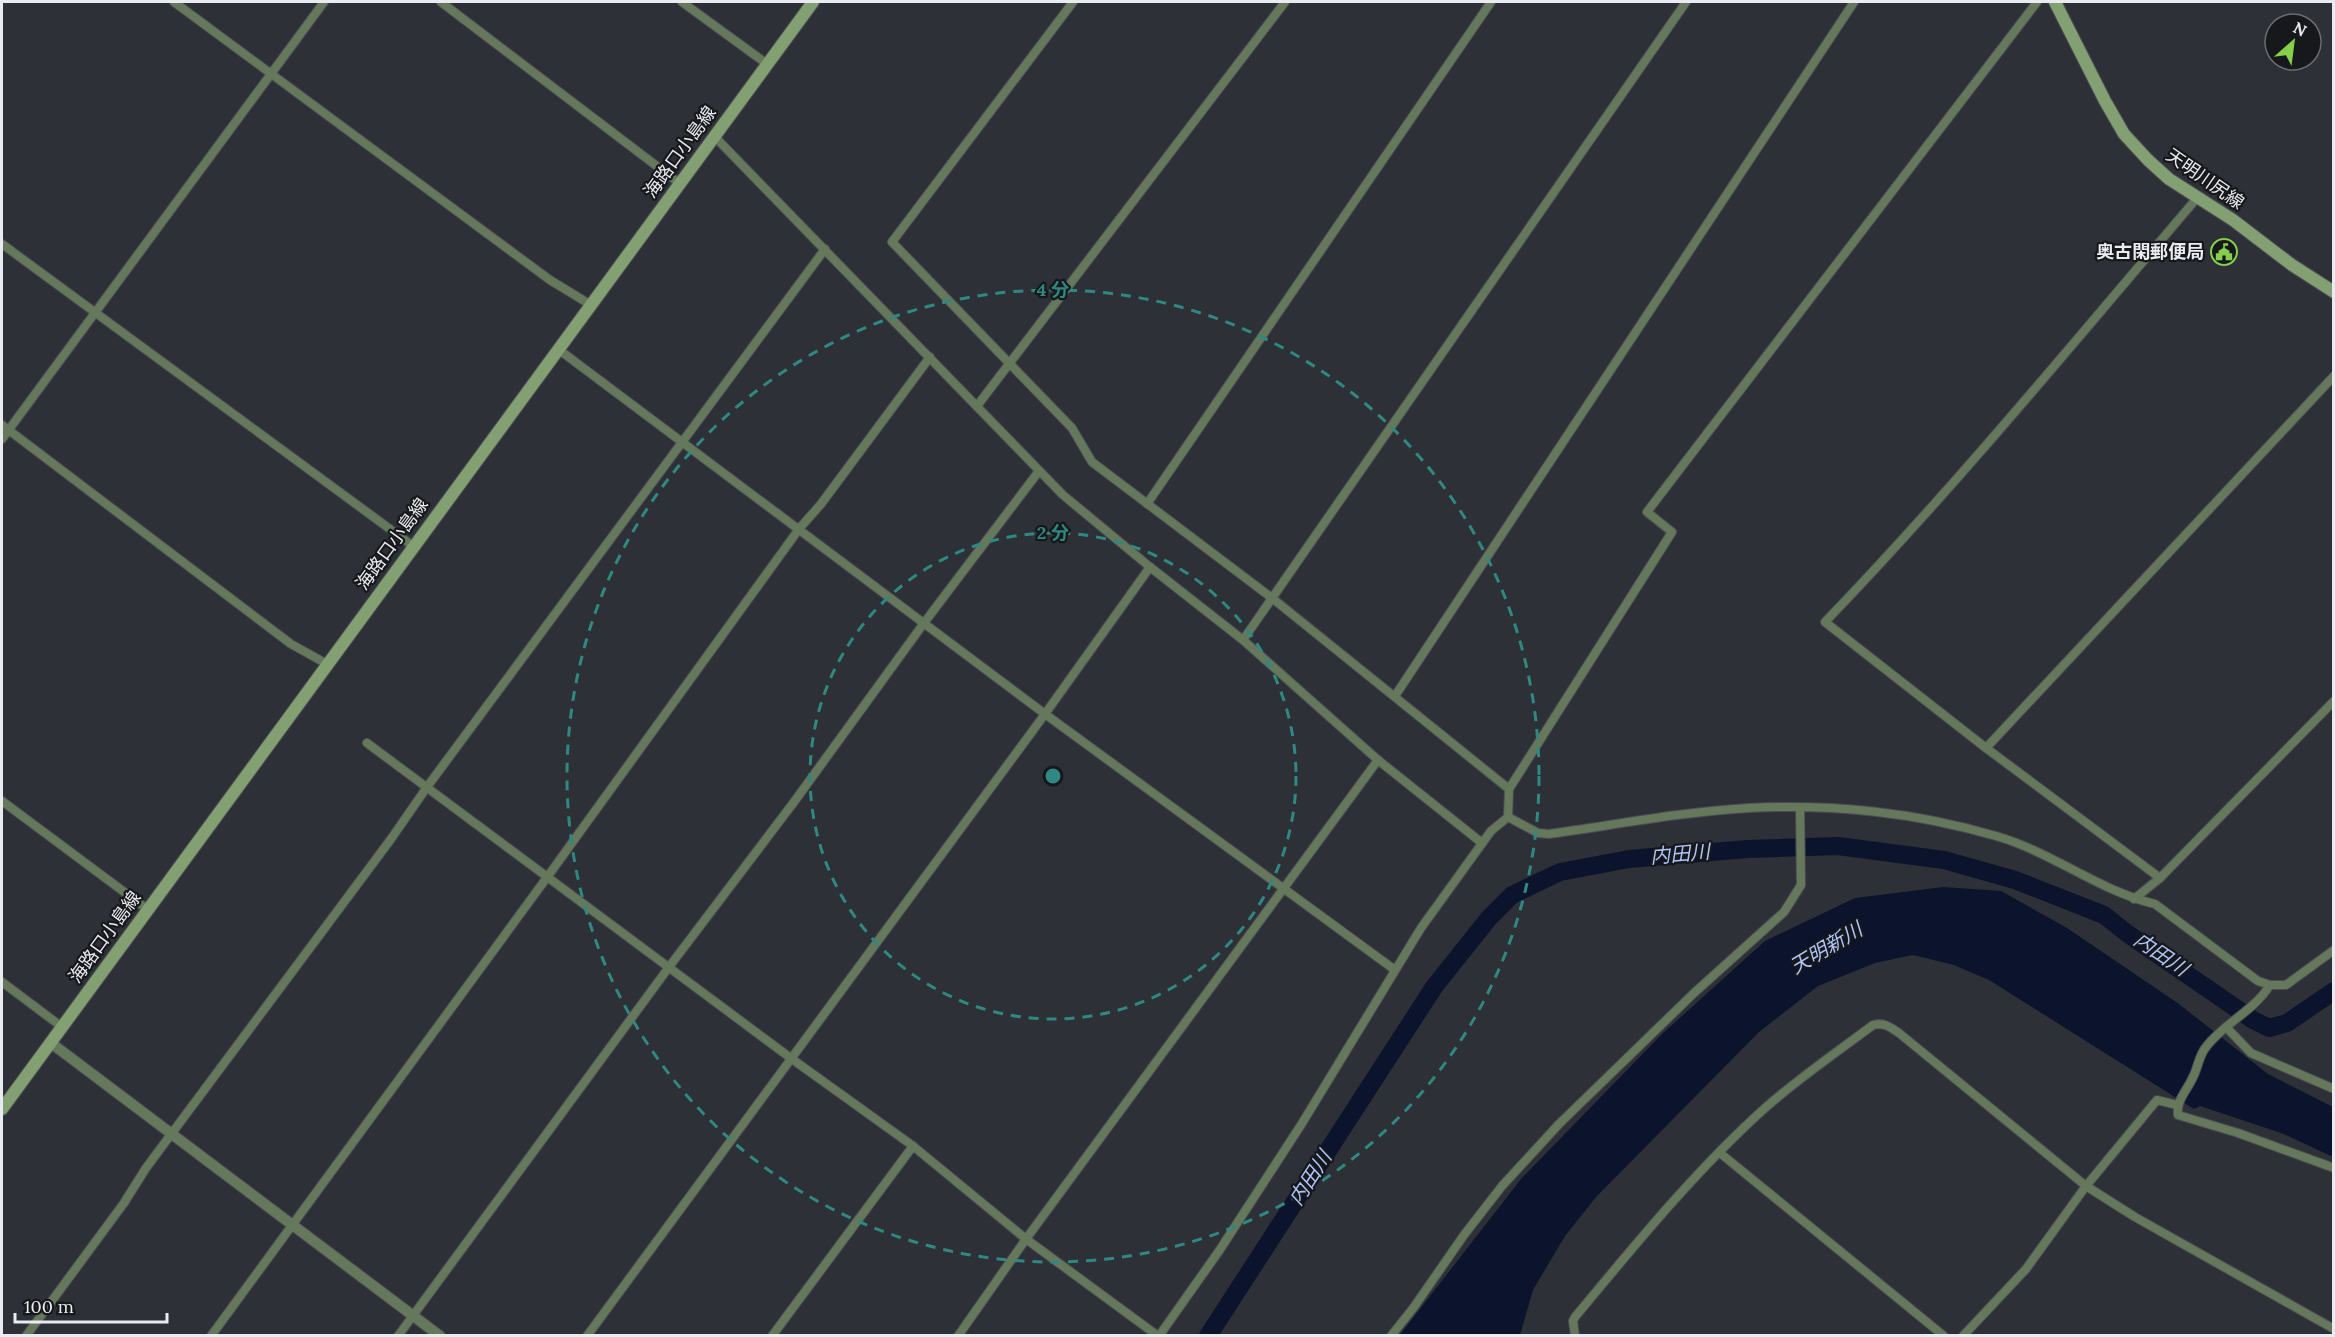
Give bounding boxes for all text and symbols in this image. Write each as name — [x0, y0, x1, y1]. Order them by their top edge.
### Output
north arrow — [2263, 12, 2323, 72]
text: N — [2290, 17, 2310, 40]
street label: 海路口小島線 — [639, 101, 721, 202]
street label: 天明川尻線 — [2162, 143, 2249, 214]
public building icon: 奥古閑郵便局 — [2209, 237, 2239, 267]
place label: 奥古閑郵便局 — [2096, 240, 2204, 263]
text: 4 分 — [1037, 278, 1069, 301]
street label: 海路口小島線 — [351, 493, 433, 594]
text: 2 分 — [1037, 521, 1069, 544]
centre of rings — [1043, 766, 1063, 786]
water label: 内田川 — [1649, 838, 1713, 869]
street label: 海路口小島線 — [64, 886, 146, 987]
water label: 天明新川 — [1785, 915, 1868, 979]
water label: 内田川 — [2129, 926, 2195, 982]
water label: 内田川 — [1283, 1144, 1337, 1210]
scale bar — [15, 1286, 166, 1324]
text: 100 m — [24, 1295, 74, 1318]

